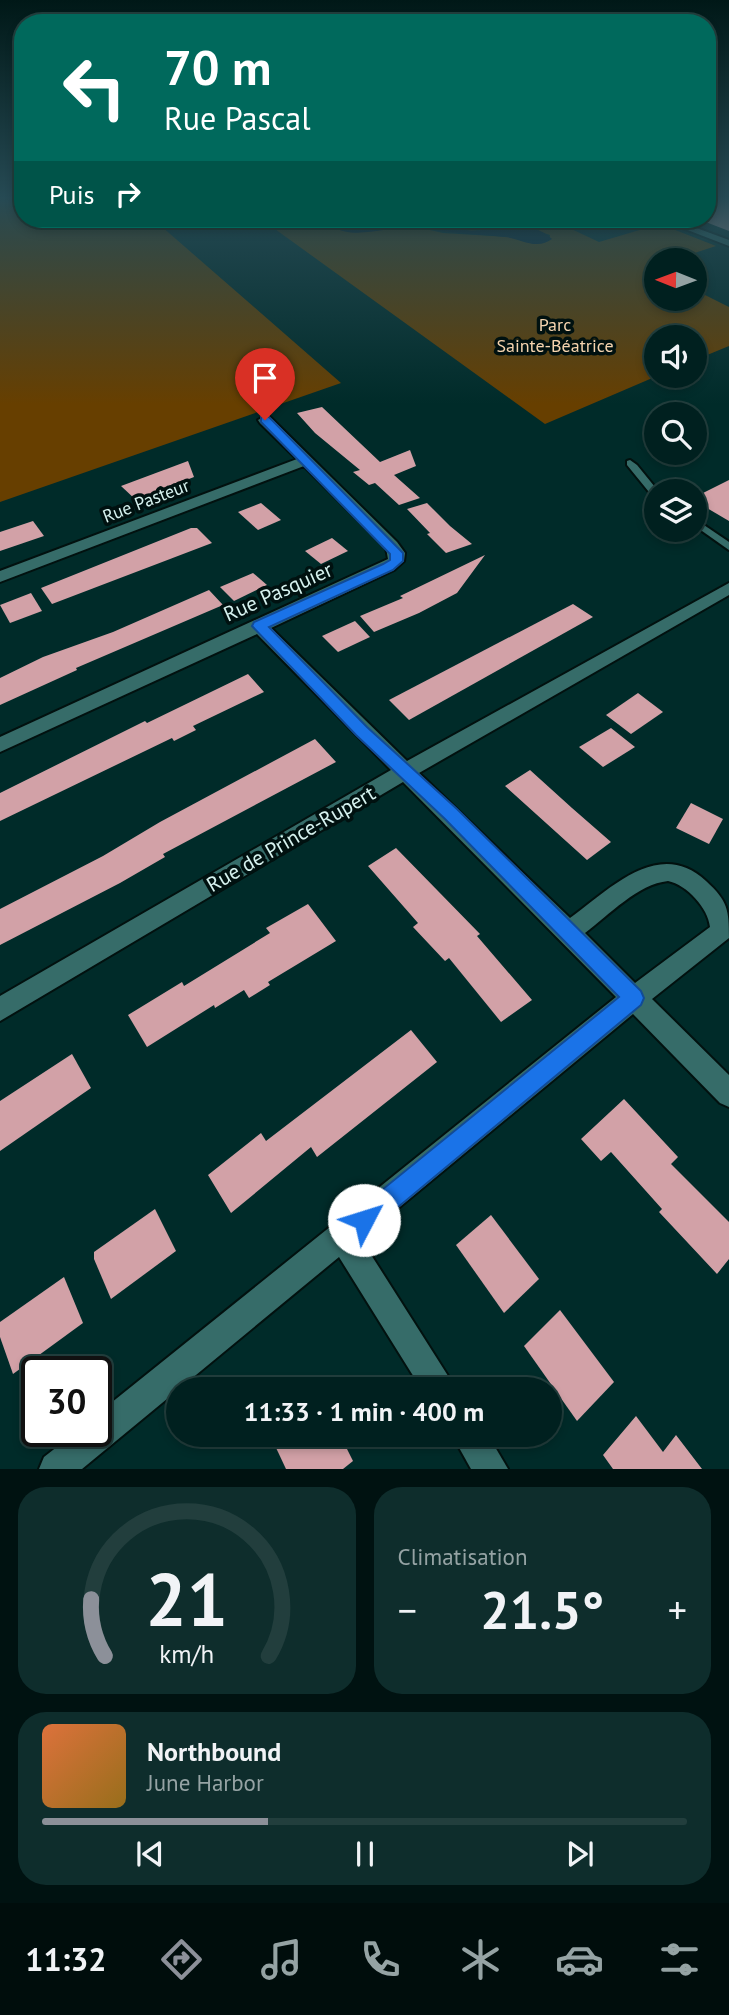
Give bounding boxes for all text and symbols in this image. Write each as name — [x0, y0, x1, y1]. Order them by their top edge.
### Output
text: 70 m — [164, 35, 271, 99]
icon: left — [49, 42, 140, 133]
text: Rue Pascal — [164, 97, 311, 139]
icon: right — [109, 175, 147, 213]
text: Puis — [49, 178, 95, 211]
north arrow — [644, 248, 707, 312]
map controls — [644, 248, 707, 542]
park label: Parc Sainte-Béatrice — [496, 313, 614, 357]
button: sound — [644, 325, 707, 388]
pin — [235, 348, 295, 420]
icon: arrive — [246, 359, 284, 397]
button: search — [644, 402, 707, 465]
street label: Rue Pasteur — [99, 473, 192, 528]
button: layers — [644, 479, 707, 542]
street label: Rue Pasquier — [219, 556, 336, 628]
street label: Rue de Prince-Rupert — [202, 779, 380, 898]
position arrow — [327, 1183, 401, 1257]
speed limit sign: 30 — [21, 1356, 112, 1447]
text: 11:33 · 1 min · 400 m — [244, 1395, 484, 1428]
text: Climatisation — [398, 1542, 528, 1571]
text: 21 — [145, 1553, 228, 1647]
text: 21.5° — [480, 1576, 604, 1643]
text: − — [398, 1585, 417, 1634]
text: + — [668, 1585, 687, 1634]
text: km/h — [159, 1638, 214, 1670]
text: Northbound — [147, 1735, 281, 1768]
text: June Harbor — [147, 1768, 264, 1797]
icon: previous — [131, 1835, 169, 1873]
icon: pause — [346, 1835, 384, 1873]
icon: next — [561, 1835, 599, 1873]
icon: directions — [157, 1935, 206, 1984]
icon: music — [257, 1935, 306, 1984]
icon: phone — [356, 1935, 405, 1984]
icon: climate — [456, 1935, 505, 1984]
icon: car — [555, 1935, 604, 1984]
icon: filters — [655, 1935, 704, 1984]
text: 11:32 — [25, 1938, 106, 1980]

